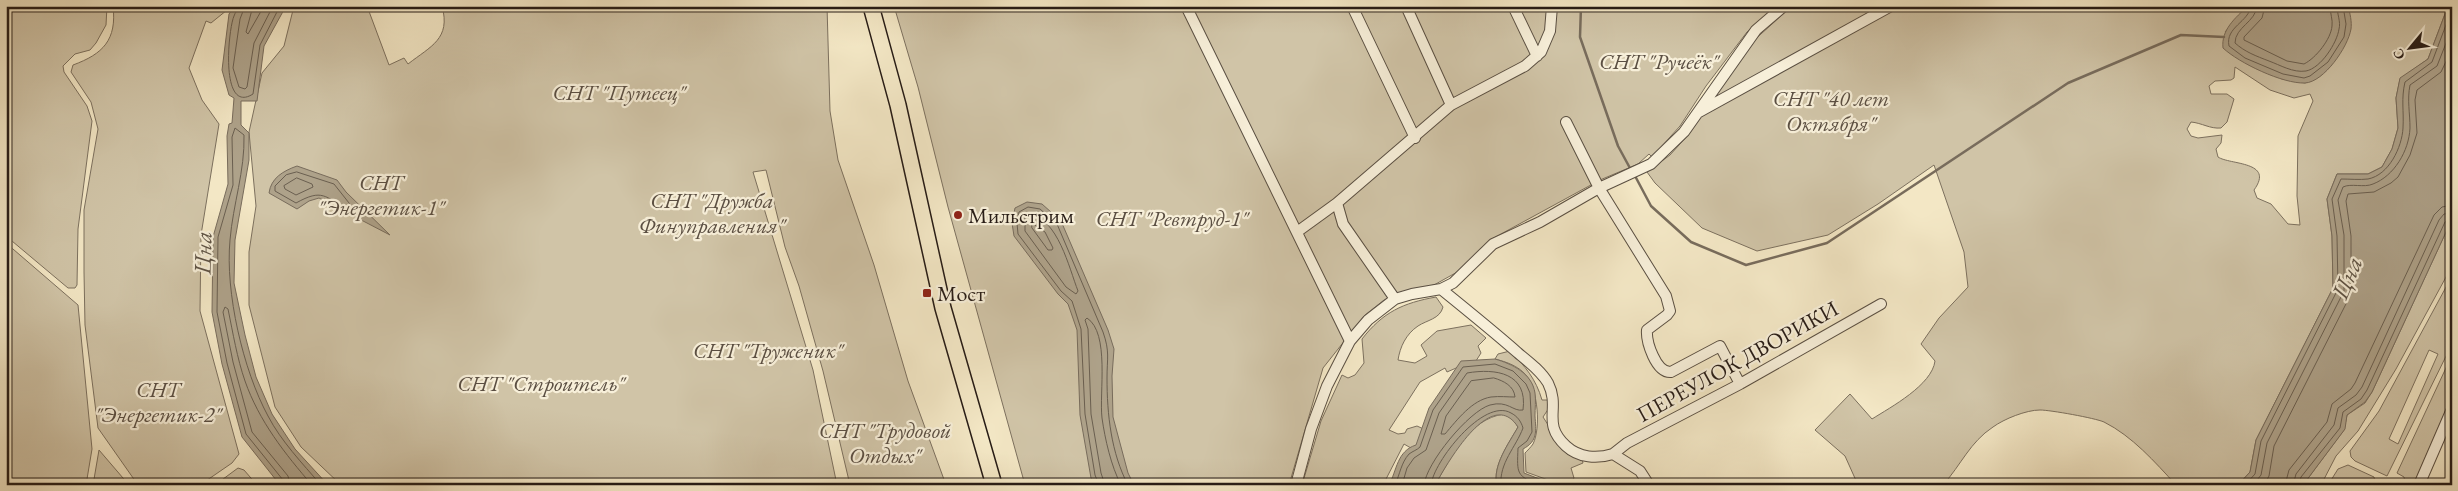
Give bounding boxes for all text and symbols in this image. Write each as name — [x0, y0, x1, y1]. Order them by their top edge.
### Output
north arrow — [2386, 22, 2436, 72]
text: С — [2388, 46, 2409, 63]
park label: СНТ "Ручеёк" — [1599, 47, 1722, 76]
park label: СНТ "Путеец" — [552, 78, 688, 107]
park label: СНТ "40 лет Октября" — [1773, 84, 1889, 138]
park label: СНТ "Энергетик-1" — [317, 168, 447, 222]
park label: СНТ "Дружба Финуправления" — [639, 186, 788, 240]
place label: Мильстрим — [968, 201, 1074, 230]
park label: СНТ "Ревтруд-1" — [1096, 204, 1251, 233]
marker: Мильстрим — [952, 209, 964, 221]
water label: Цна — [187, 231, 218, 276]
water label: Цна — [2323, 252, 2369, 305]
place label: Мост — [937, 279, 985, 308]
marker: Мост — [921, 287, 933, 299]
street label: ПЕРЕУЛОК ДВОРИКИ — [1631, 294, 1844, 429]
park label: СНТ "Труженик" — [693, 336, 846, 365]
park label: СНТ "Строитель" — [457, 369, 627, 398]
park label: СНТ "Энергетик-2" — [94, 375, 224, 429]
park label: СНТ "Трудовой Отдых" — [819, 416, 951, 470]

